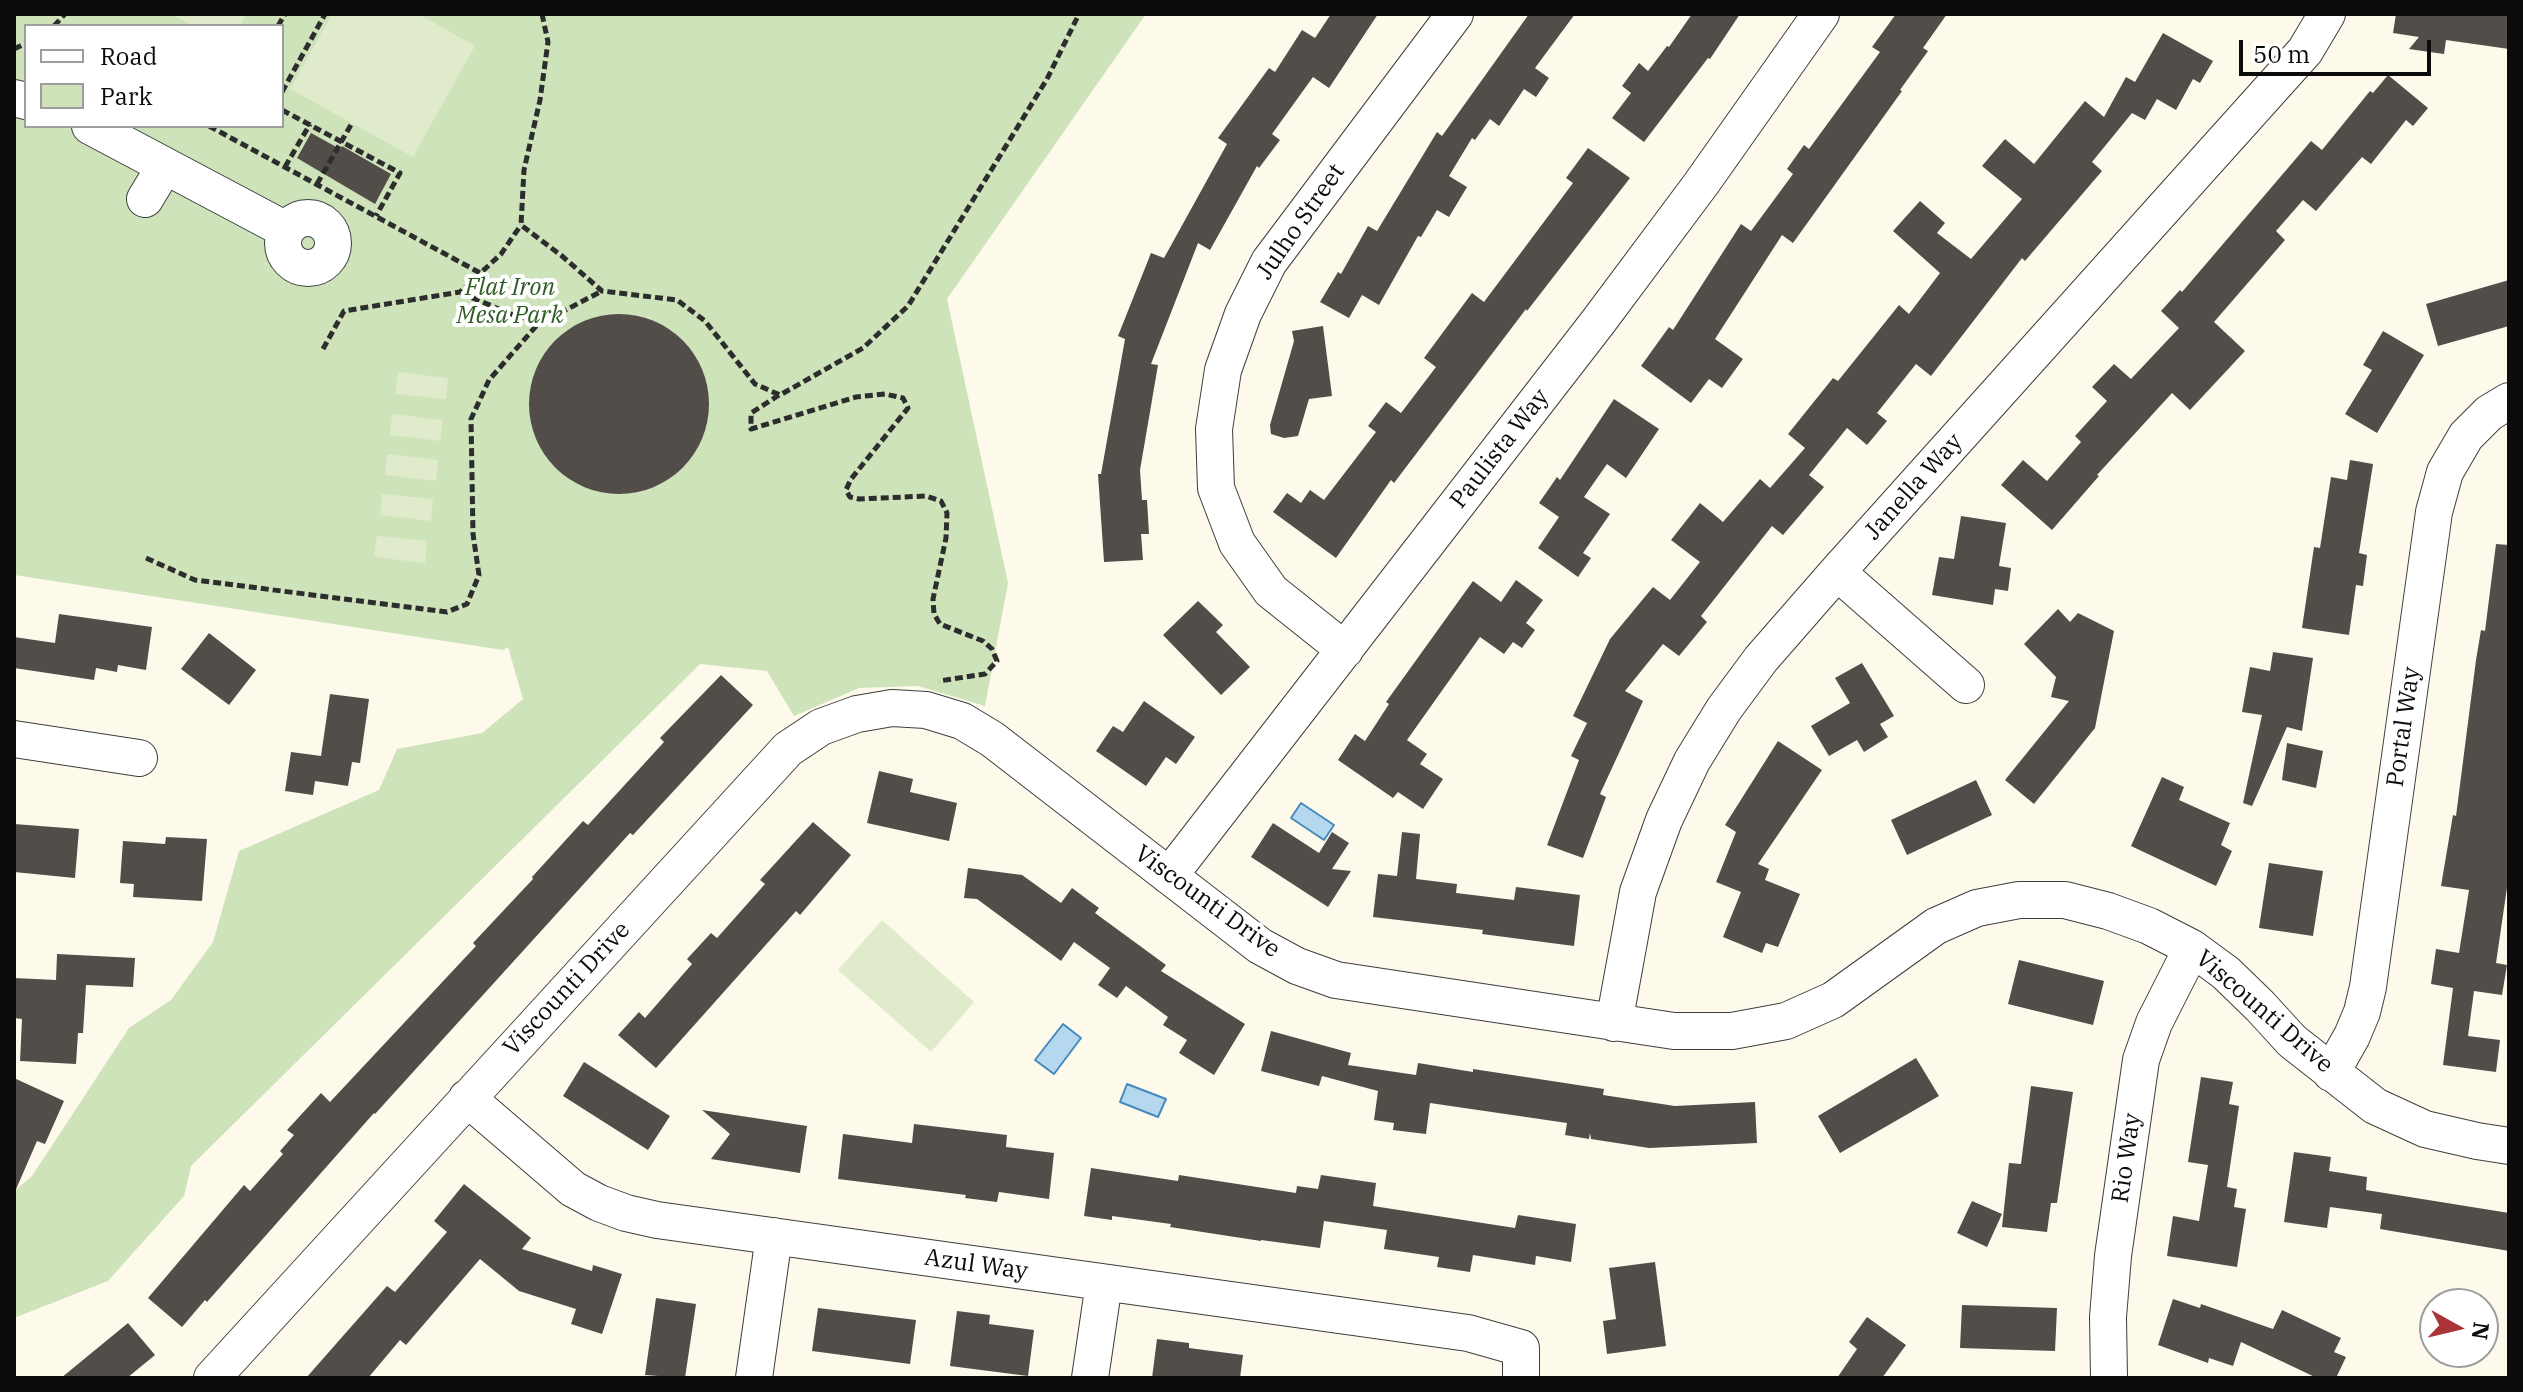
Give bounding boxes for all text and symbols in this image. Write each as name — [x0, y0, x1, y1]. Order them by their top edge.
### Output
legend — [24, 24, 284, 128]
scale bar — [2243, 24, 2435, 74]
text: 50 m — [2253, 38, 2310, 70]
text: Road — [100, 40, 157, 72]
text: Park — [100, 80, 152, 112]
street label: Julho Street — [1251, 159, 1351, 285]
park label: Flat Iron Mesa Park — [457, 274, 563, 330]
street label: Paulista Way — [1445, 384, 1555, 514]
street label: Janella Way — [1859, 428, 1969, 546]
street label: Portal Way — [2381, 665, 2427, 789]
street label: Viscounti Drive — [1129, 840, 1285, 964]
street label: Viscounti Drive — [498, 916, 636, 1062]
street label: Viscounti Drive — [2189, 944, 2339, 1080]
street label: Rio Way — [2106, 1111, 2148, 1205]
street label: Azul Way — [922, 1243, 1030, 1287]
north arrow — [2419, 1288, 2499, 1368]
text: N — [2466, 1320, 2497, 1342]

